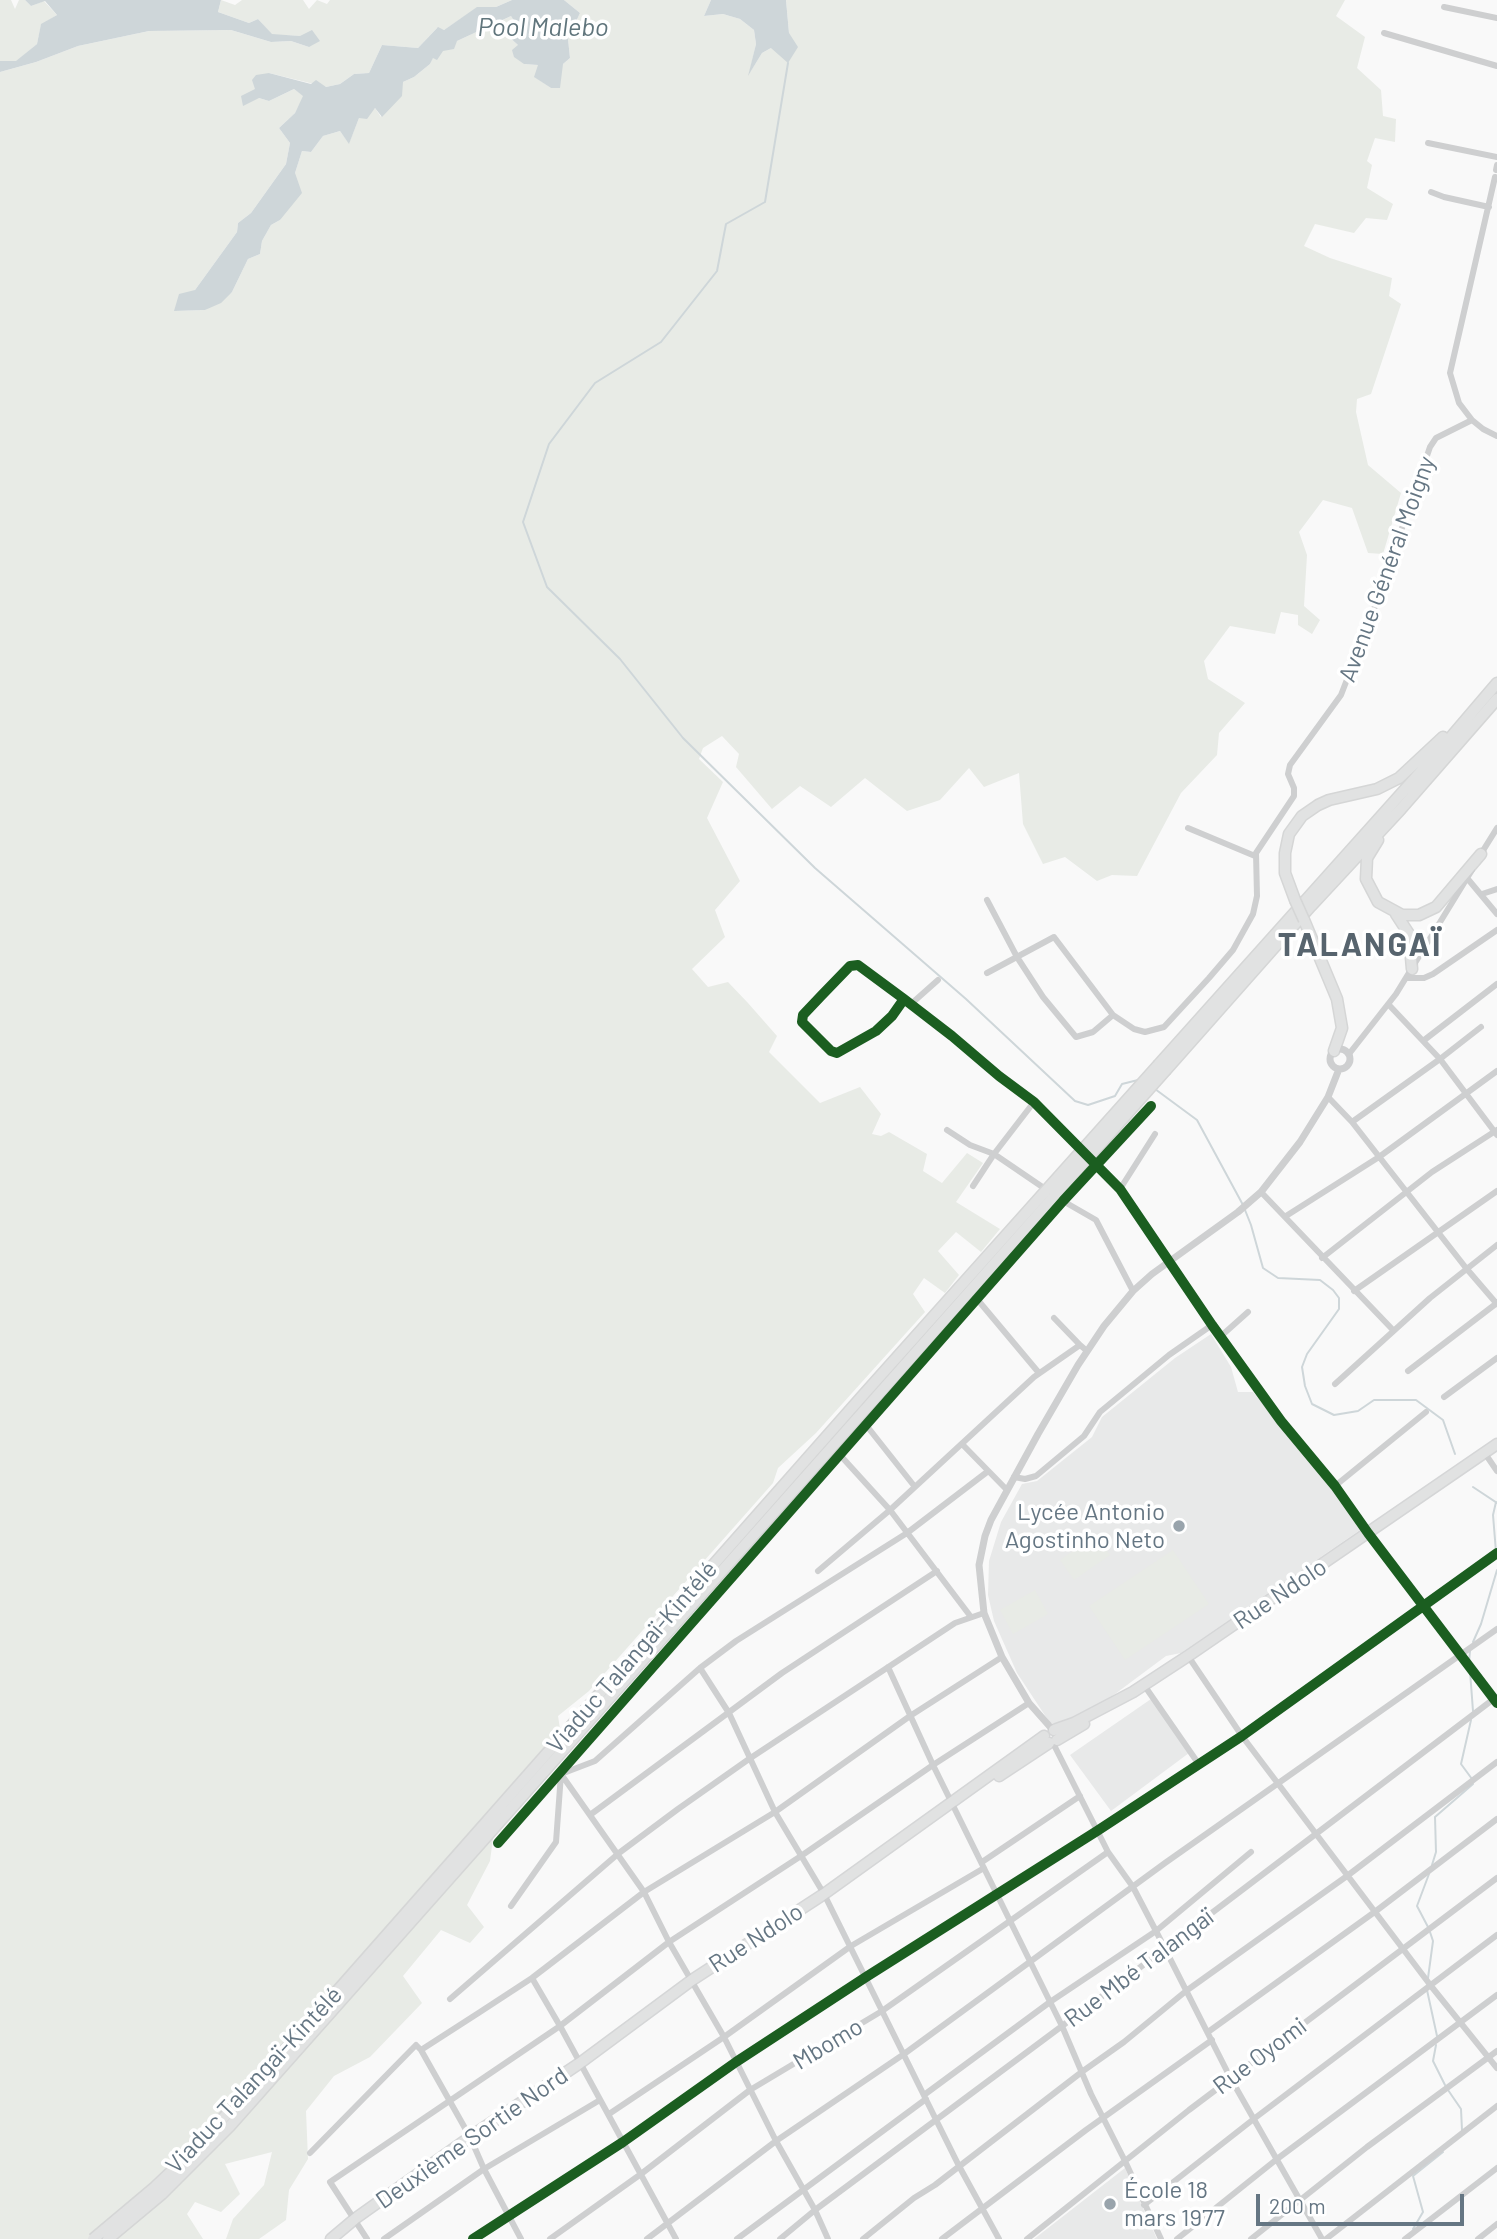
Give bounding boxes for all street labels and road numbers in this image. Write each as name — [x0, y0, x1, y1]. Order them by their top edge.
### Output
street label: Avenue Général Moigny — [1333, 452, 1441, 686]
street label: Rue Ndolo — [1228, 1552, 1332, 1636]
street label: Viaduc Talangaï-Kintélé — [541, 1555, 723, 1759]
street label: Rue Ndolo — [704, 1897, 808, 1979]
street label: Rue Mbé Talangaï — [1059, 1903, 1219, 2033]
street label: Viaduc Talangaï-Kintélé — [160, 1981, 348, 2179]
street label: Rue Oyomi — [1207, 2011, 1313, 2101]
street label: Mbomo — [788, 2012, 868, 2076]
street label: Deuxième Sortie Nord — [370, 2061, 574, 2215]

